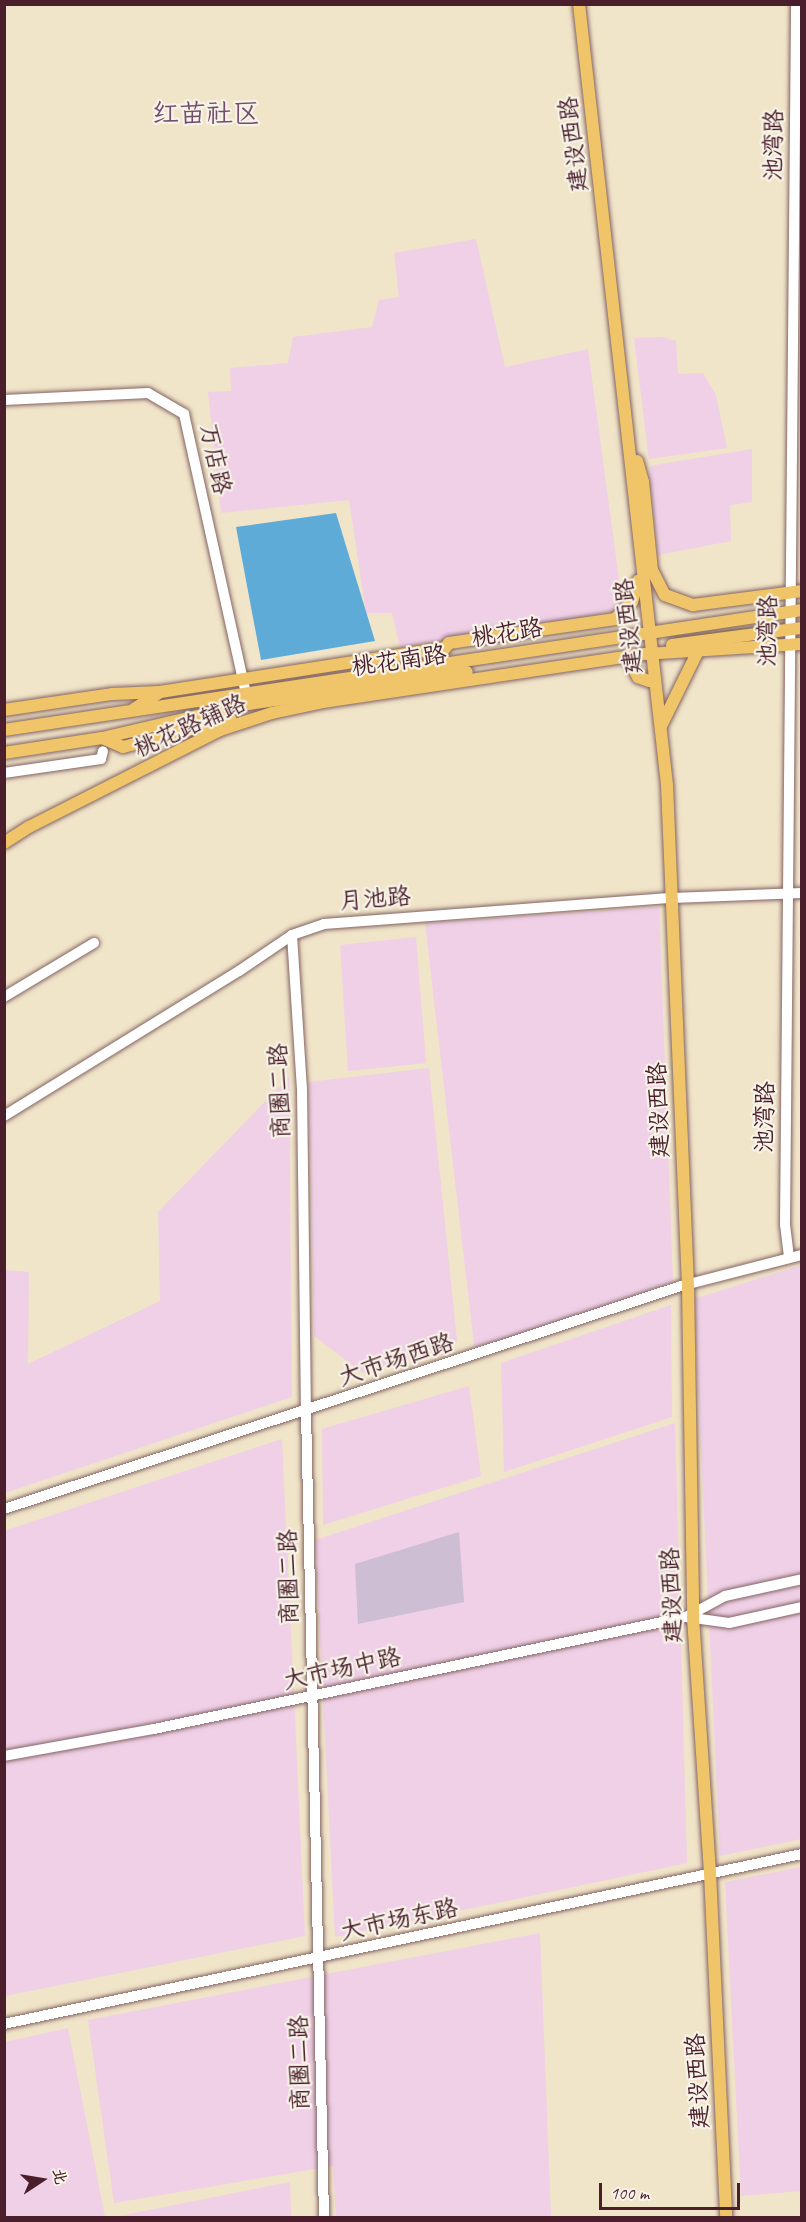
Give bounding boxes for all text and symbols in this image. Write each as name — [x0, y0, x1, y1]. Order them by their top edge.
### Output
street label: 建设西路 — [554, 95, 594, 193]
district label: 红苗社区 — [152, 98, 260, 130]
street label: 池湾路 — [759, 109, 789, 181]
street label: 万店路 — [193, 421, 237, 497]
street label: 建设西路 — [610, 577, 648, 675]
street label: 池湾路 — [753, 595, 783, 667]
street label: 桃花路 — [469, 613, 545, 653]
street label: 桃花南路 — [349, 640, 449, 682]
street label: 桃花路辅路 — [129, 688, 251, 764]
street label: 月池路 — [338, 882, 412, 916]
street label: 商圈二路 — [264, 1043, 296, 1139]
street label: 建设西路 — [643, 1062, 675, 1158]
street label: 池湾路 — [750, 1081, 780, 1153]
street label: 大市场西路 — [334, 1328, 458, 1392]
street label: 商圈二路 — [274, 1529, 304, 1625]
street label: 建设西路 — [656, 1547, 688, 1643]
street label: 大市场中路 — [280, 1642, 404, 1696]
street label: 大市场东路 — [337, 1893, 461, 1947]
street label: 商圈二路 — [285, 2015, 315, 2111]
street label: 建设西路 — [681, 2032, 715, 2130]
north arrow — [12, 2150, 72, 2210]
text: 北 — [48, 2166, 71, 2186]
scale bar — [602, 2171, 743, 2209]
text: 100 m — [610, 2182, 649, 2204]

